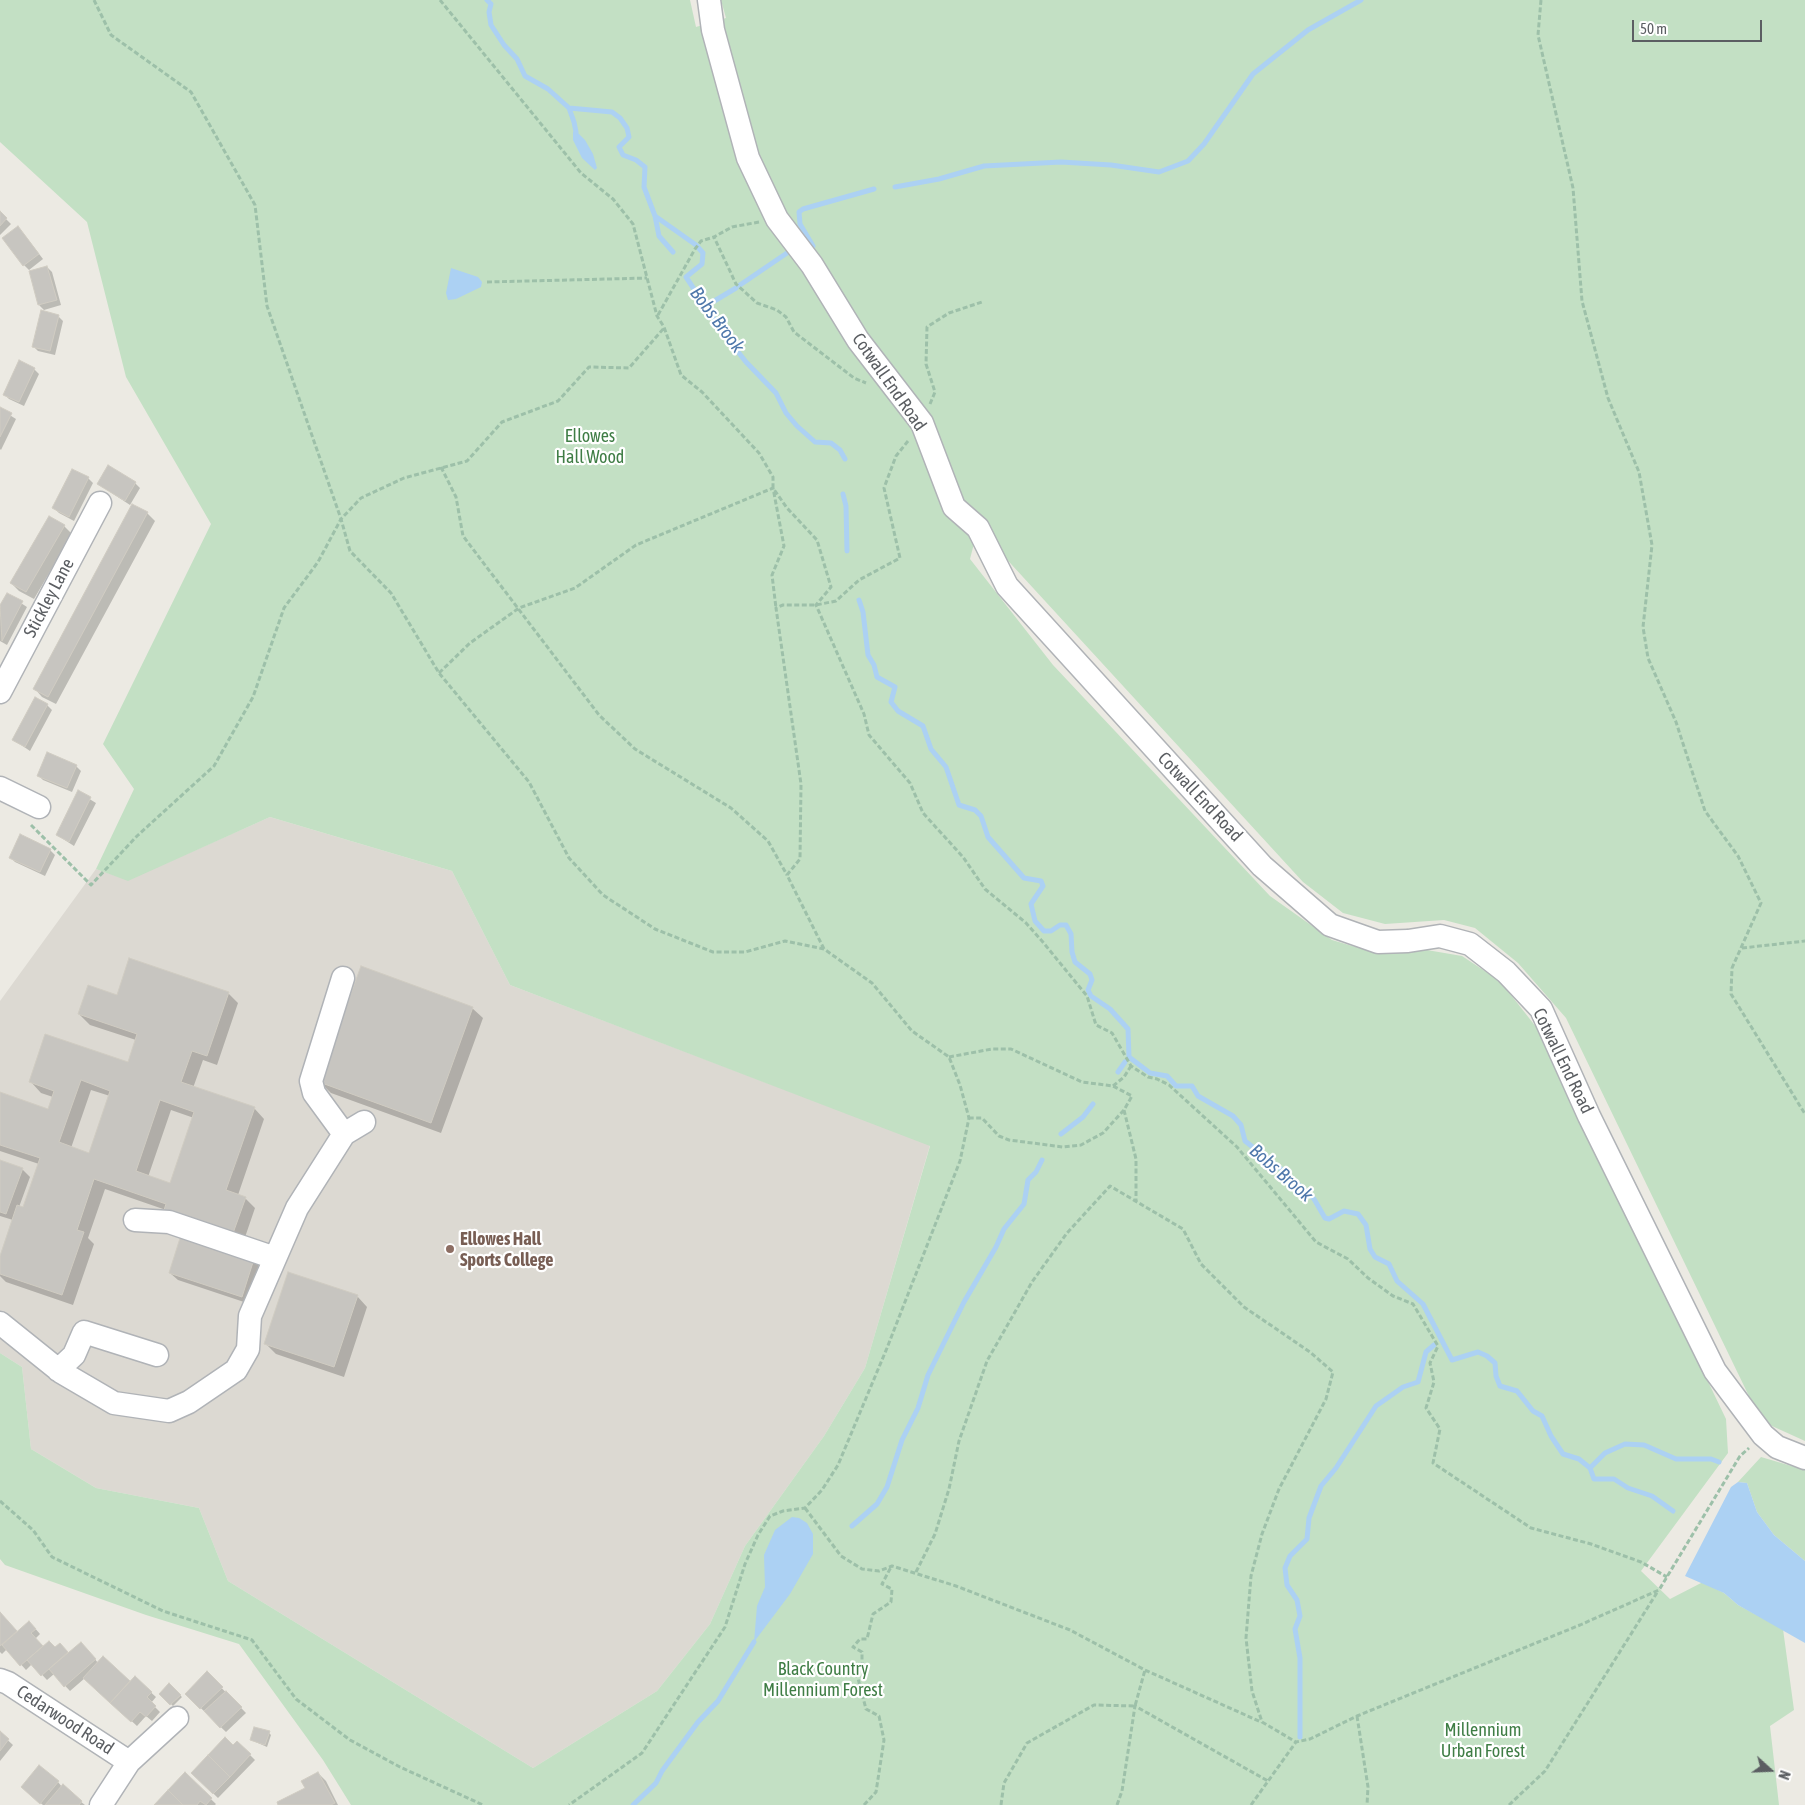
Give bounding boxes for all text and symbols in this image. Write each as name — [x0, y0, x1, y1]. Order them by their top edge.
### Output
scale bar — [1635, 10, 1765, 42]
text: 50 m — [1640, 20, 1667, 37]
water label: Bobs Brook — [685, 283, 749, 357]
street label: Cotwall End Road — [847, 329, 931, 435]
park label: Ellowes Hall Wood — [556, 425, 624, 468]
street label: Stickley Lane — [19, 555, 79, 641]
street label: Cotwall End Road — [1153, 748, 1247, 846]
street label: Cotwall End Road — [1528, 1005, 1598, 1117]
water label: Bobs Brook — [1245, 1139, 1317, 1207]
place label: Ellowes Hall Sports College — [460, 1228, 553, 1270]
marker: Ellowes Hall Sports College — [444, 1243, 456, 1255]
park label: Black Country Millennium Forest — [763, 1658, 883, 1700]
street label: Cedarwood Road — [12, 1681, 118, 1759]
park label: Millennium Urban Forest — [1441, 1719, 1525, 1762]
north arrow — [1745, 1745, 1795, 1795]
text: N — [1775, 1769, 1793, 1782]

